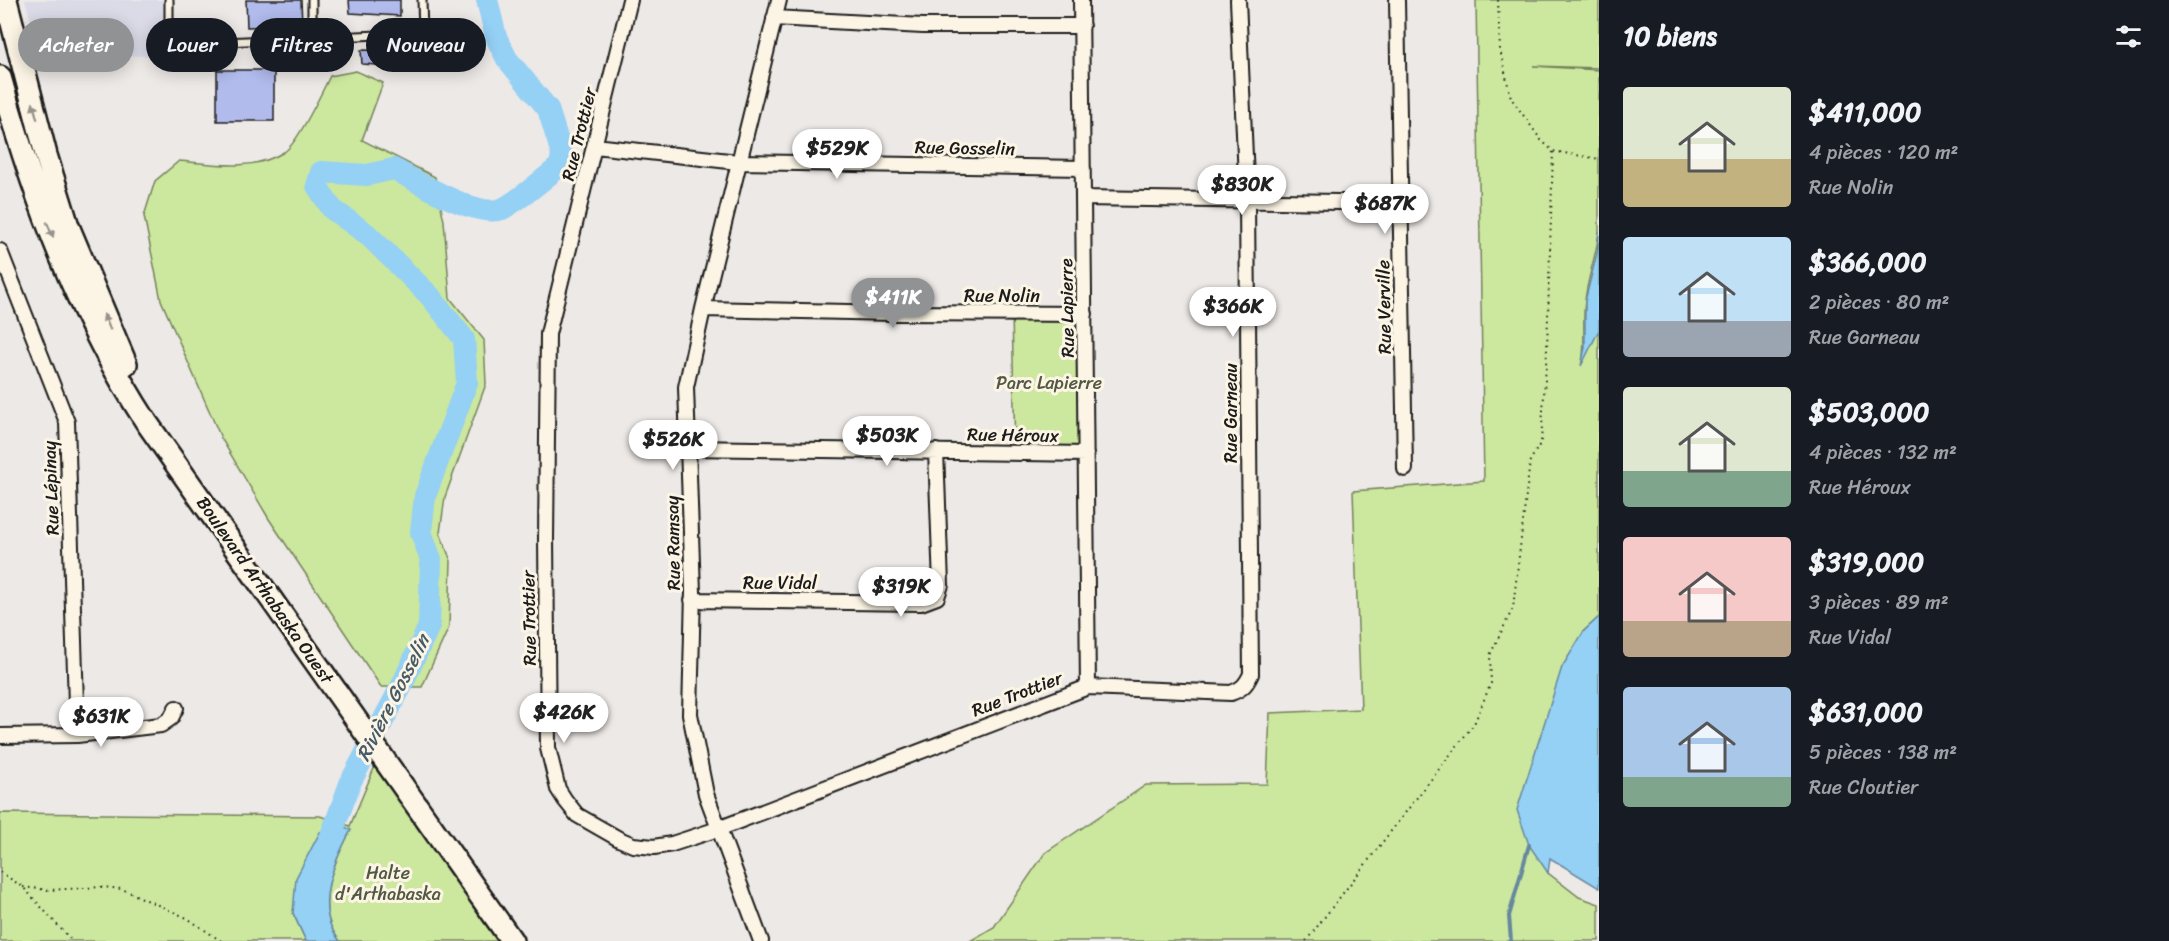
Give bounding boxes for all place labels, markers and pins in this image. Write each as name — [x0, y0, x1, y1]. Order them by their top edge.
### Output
pin: $529K — [795, 129, 879, 180]
pin: $830K — [1200, 165, 1284, 216]
pin: $687K — [1343, 184, 1427, 235]
pin: $411K — [851, 278, 935, 329]
pin: $366K — [1191, 287, 1275, 338]
pin: $503K — [845, 416, 929, 467]
pin: $526K — [631, 420, 715, 471]
pin: $319K — [859, 567, 943, 618]
pin: $426K — [522, 693, 606, 744]
pin: $631K — [59, 697, 143, 748]

